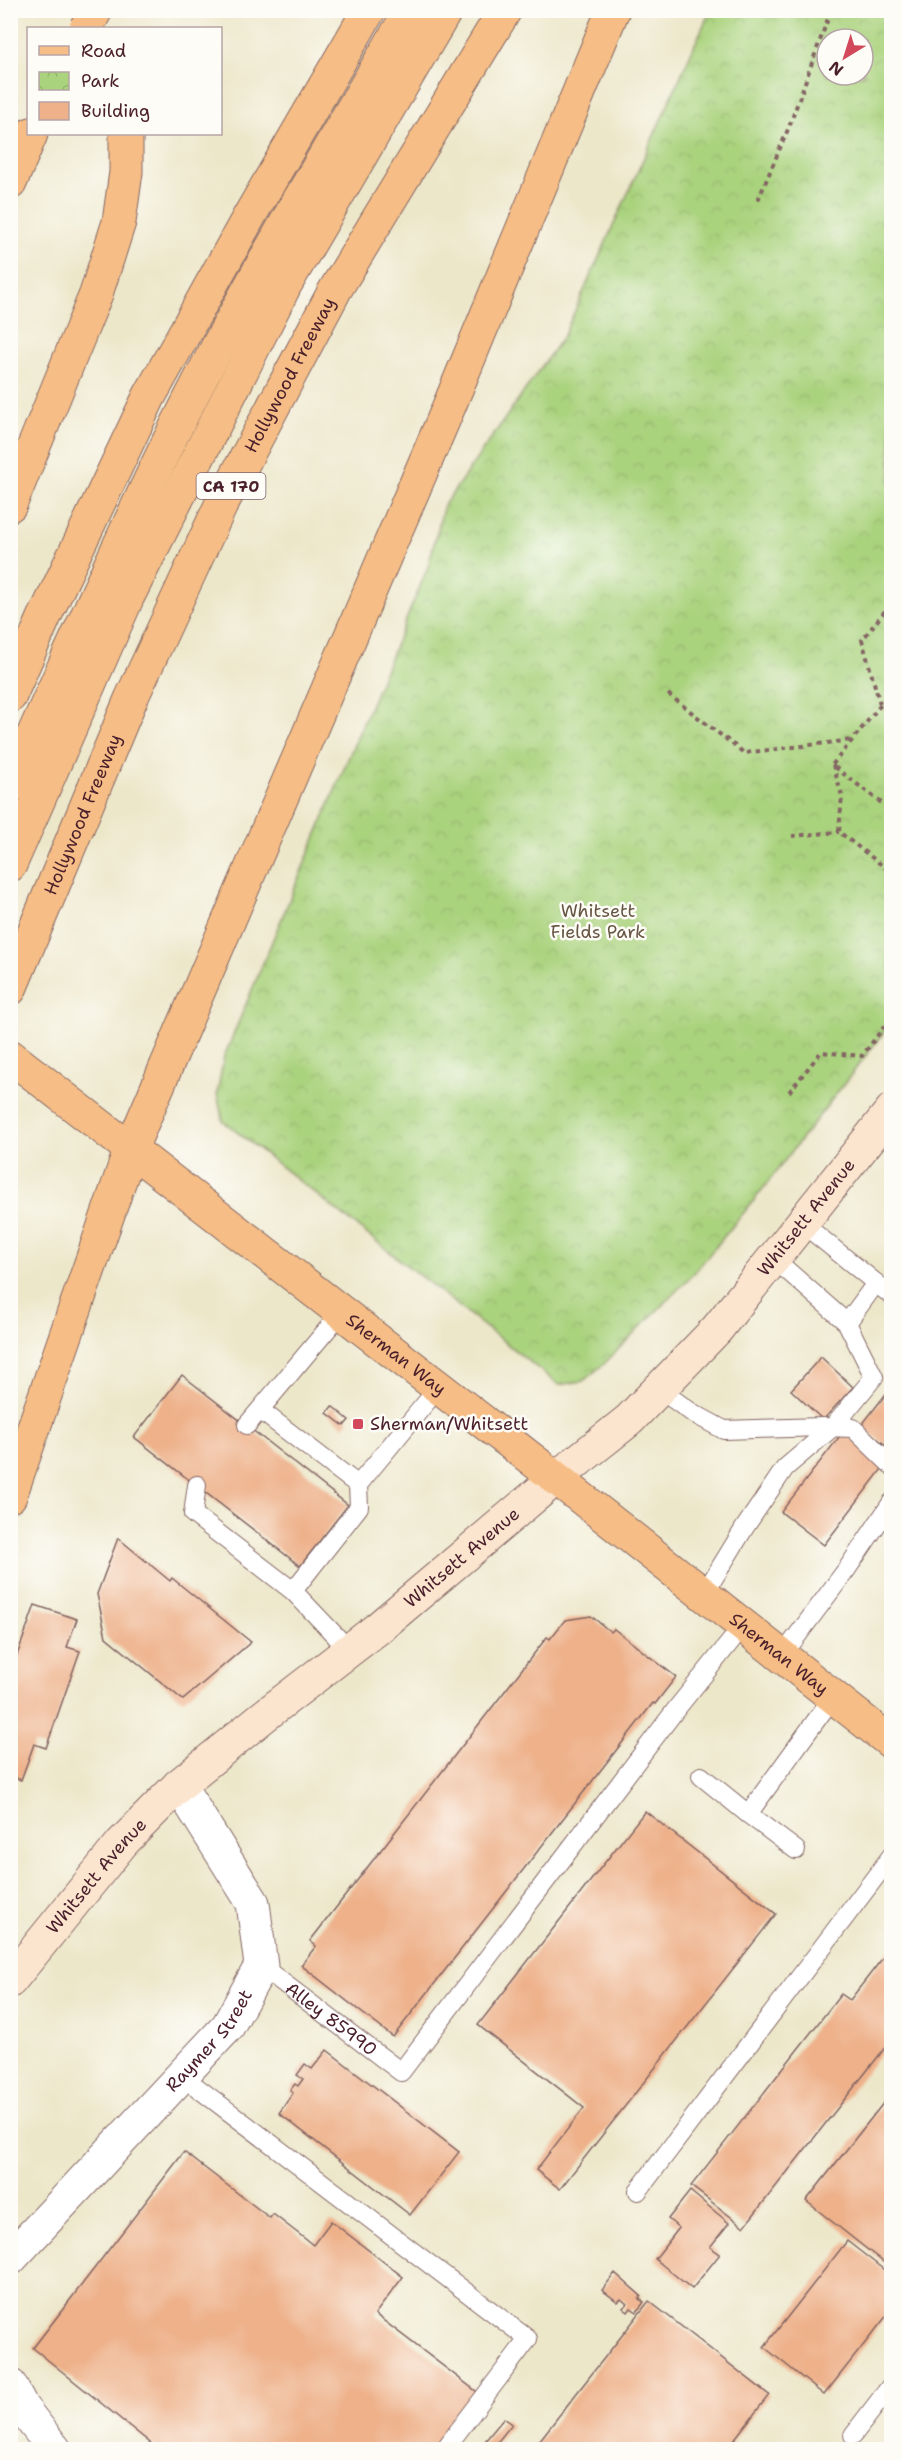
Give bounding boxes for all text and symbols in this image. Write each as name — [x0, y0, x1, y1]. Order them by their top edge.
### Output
legend — [27, 27, 222, 135]
north arrow — [815, 27, 875, 87]
text: Road — [81, 39, 126, 63]
text: N — [825, 56, 848, 81]
text: Park — [81, 69, 120, 93]
text: Building — [81, 99, 150, 123]
street label: Hollywood Freeway — [239, 293, 341, 457]
road number: CA 170 — [196, 473, 266, 499]
street label: Hollywood Freeway — [38, 730, 127, 899]
park label: Whitsett Fields Park — [551, 899, 645, 944]
street label: Whitsett Avenue — [752, 1154, 861, 1281]
street label: Sherman Way — [341, 1308, 451, 1401]
place label: Sherman/Whitsett — [370, 1412, 528, 1436]
marker: Sherman/Whitsett — [351, 1417, 365, 1431]
street label: Whitsett Avenue — [399, 1502, 525, 1613]
street label: Sherman Way — [724, 1607, 834, 1701]
street label: Whitsett Avenue — [41, 1813, 152, 1939]
street label: Alley 85990 — [280, 1977, 382, 2062]
street label: Raymer Street — [160, 1985, 258, 2097]

